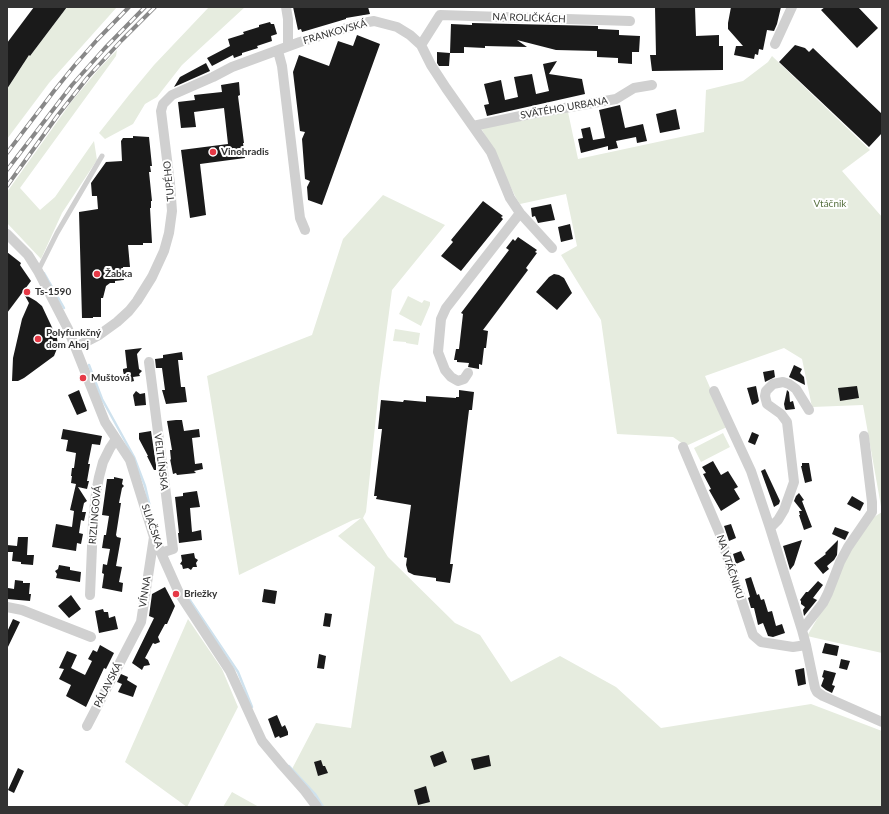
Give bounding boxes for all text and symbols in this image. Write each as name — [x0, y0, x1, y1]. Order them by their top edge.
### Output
street label: NA ROLIČKÁCH — [492, 11, 566, 25]
street label: FRANKOVSKÁ — [302, 17, 368, 47]
street label: SVÄTÉHO URBANA — [519, 94, 609, 122]
place label: Vinohradis — [221, 146, 269, 158]
marker: Vinohradis — [208, 147, 218, 157]
street label: TUPÉHO — [161, 160, 177, 202]
park label: Vtáčnik — [814, 198, 846, 210]
place label: Žabka — [105, 268, 132, 280]
marker: Žabka — [92, 269, 102, 279]
place label: Ts-1590 — [35, 286, 71, 298]
marker: Ts-1590 — [22, 287, 32, 297]
place label: Polyfunkčný dom Ahoj — [46, 327, 101, 350]
marker: Polyfunkčný dom Ahoj — [33, 334, 43, 344]
place label: Muštová — [91, 372, 130, 384]
marker: Muštová — [78, 373, 88, 383]
street label: VELTLÍNSKA — [152, 433, 170, 491]
street label: RIZLINGOVÁ — [86, 485, 104, 545]
street label: SLIAČSKA — [139, 503, 165, 549]
street label: NA VTÁČNIKU — [714, 533, 746, 601]
street label: VÍNNA — [137, 575, 153, 609]
place label: Briežky — [184, 588, 217, 600]
marker: Briežky — [171, 589, 181, 599]
street label: PÁLAVSKÁ — [92, 660, 124, 710]

